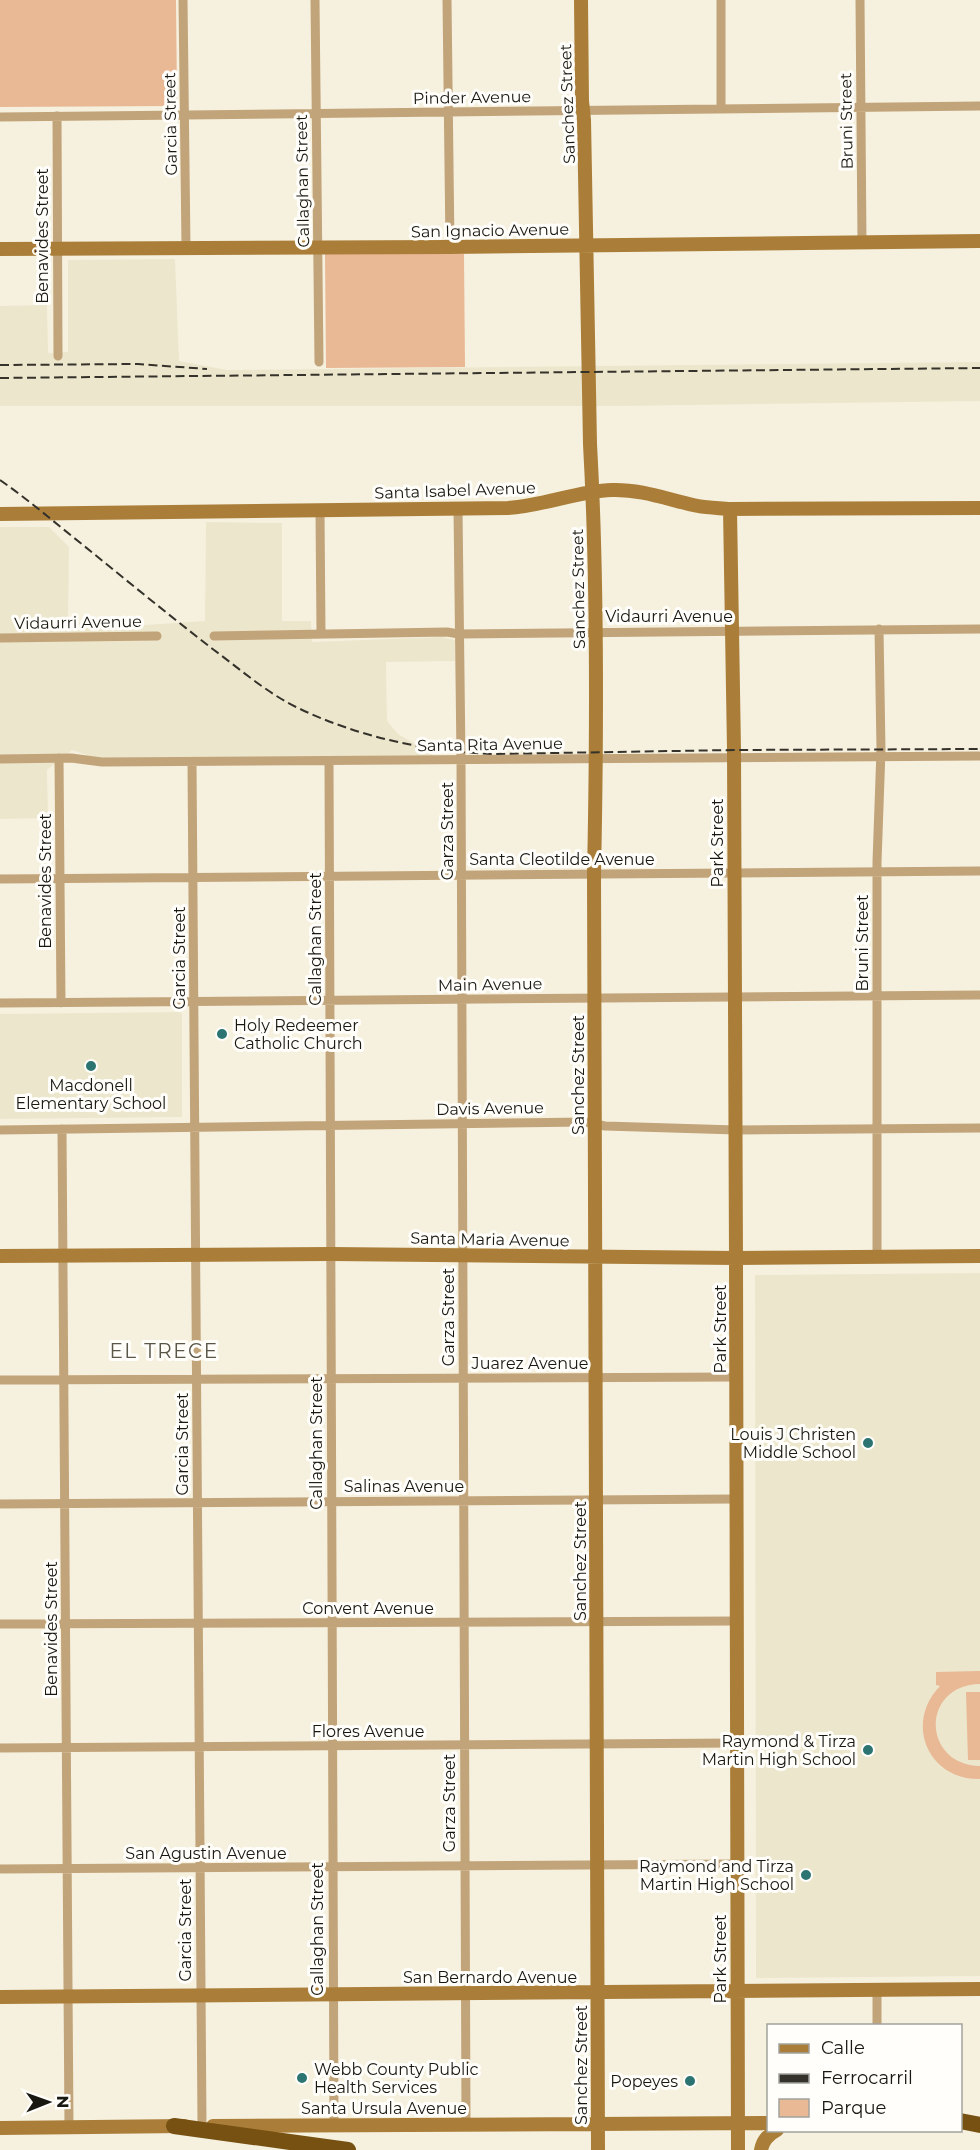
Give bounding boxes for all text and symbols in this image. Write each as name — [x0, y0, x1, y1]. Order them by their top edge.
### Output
street label: Sanchez Street — [556, 43, 579, 164]
street label: Garcia Street — [160, 72, 181, 176]
street label: Bruni Street — [836, 72, 857, 170]
street label: Pinder Avenue — [413, 87, 531, 108]
street label: Callaghan Street — [292, 114, 313, 248]
street label: Benavides Street — [33, 168, 52, 304]
street label: San Ignacio Avenue — [411, 220, 569, 241]
street label: Santa Isabel Avenue — [374, 478, 536, 503]
street label: Sanchez Street — [568, 528, 589, 649]
street label: Vidaurri Avenue — [605, 607, 733, 626]
street label: Vidaurri Avenue — [14, 612, 142, 633]
street label: Santa Rita Avenue — [417, 734, 563, 755]
street label: Garza Street — [438, 781, 457, 880]
street label: Park Street — [708, 798, 727, 888]
street label: Benavides Street — [36, 813, 55, 949]
street label: Santa Cleotilde Avenue — [469, 850, 655, 869]
street label: Callaghan Street — [306, 872, 325, 1006]
street label: Bruni Street — [853, 894, 872, 991]
street label: Garcia Street — [170, 906, 189, 1010]
street label: Main Avenue — [438, 974, 542, 995]
street label: Sanchez Street — [569, 1014, 588, 1135]
place label: Holy Redeemer Catholic Church — [234, 1016, 363, 1053]
marker: Holy Redeemer Catholic Church — [215, 1027, 229, 1041]
marker: Macdonell Elementary School — [84, 1059, 98, 1073]
place label: Macdonell Elementary School — [16, 1076, 166, 1113]
street label: Davis Avenue — [436, 1098, 544, 1119]
street label: Santa Maria Avenue — [410, 1229, 570, 1250]
street label: Garza Street — [439, 1267, 458, 1366]
street label: Park Street — [711, 1284, 730, 1374]
district label: EL TRECE — [109, 1339, 219, 1363]
street label: Juarez Avenue — [471, 1354, 588, 1373]
street label: Callaghan Street — [307, 1376, 326, 1510]
street label: Garcia Street — [173, 1392, 192, 1496]
place label: Louis J Christen Middle School — [730, 1425, 856, 1462]
marker: Louis J Christen Middle School — [861, 1436, 875, 1450]
street label: Salinas Avenue — [344, 1477, 464, 1496]
street label: Sanchez Street — [571, 1500, 590, 1621]
street label: Benavides Street — [42, 1561, 61, 1697]
street label: Convent Avenue — [302, 1599, 434, 1618]
street label: Flores Avenue — [312, 1722, 424, 1741]
place label: Raymond & Tirza Martin High School — [702, 1732, 856, 1769]
marker: Raymond & Tirza Martin High School — [861, 1743, 875, 1757]
street label: Garza Street — [440, 1753, 459, 1852]
street label: San Agustin Avenue — [125, 1844, 287, 1863]
place label: Raymond and Tirza Martin High School — [639, 1857, 794, 1894]
street label: Callaghan Street — [308, 1862, 327, 1996]
marker: Raymond and Tirza Martin High School — [799, 1868, 813, 1882]
street label: Garcia Street — [176, 1878, 195, 1982]
street label: Park Street — [711, 1914, 730, 2004]
street label: San Bernardo Avenue — [403, 1968, 577, 1987]
street label: Sanchez Street — [572, 2004, 591, 2125]
legend — [767, 2024, 962, 2132]
text: Calle — [821, 2037, 865, 2059]
place label: Webb County Public Health Services — [314, 2060, 479, 2097]
text: Ferrocarril — [821, 2067, 913, 2089]
marker: Webb County Public Health Services — [295, 2071, 309, 2085]
north arrow — [18, 2072, 78, 2132]
place label: Popeyes — [610, 2072, 678, 2091]
marker: Popeyes — [683, 2074, 697, 2088]
text: N — [53, 2095, 72, 2108]
text: Parque — [821, 2097, 887, 2119]
street label: Santa Ursula Avenue — [301, 2099, 467, 2118]

